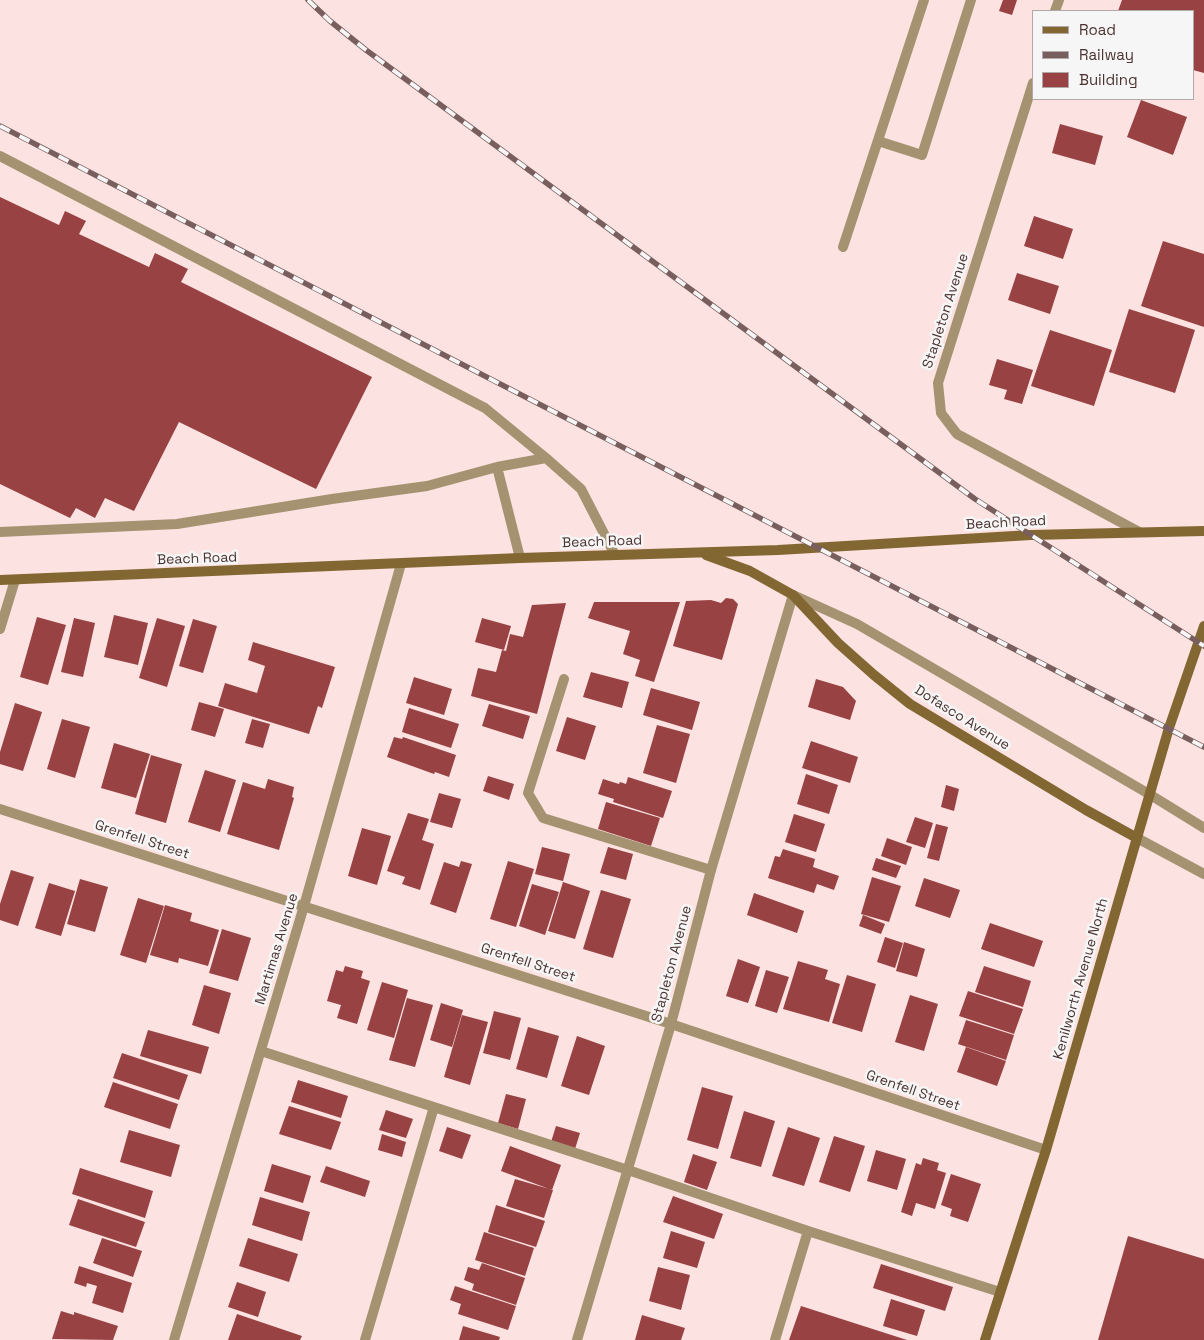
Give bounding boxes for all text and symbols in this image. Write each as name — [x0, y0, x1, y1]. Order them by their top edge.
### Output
legend — [1032, 10, 1194, 100]
text: Road — [1079, 20, 1116, 39]
text: Railway — [1079, 45, 1134, 64]
text: Building — [1079, 70, 1138, 89]
street label: Stapleton Avenue — [919, 251, 973, 371]
street label: Beach Road — [965, 513, 1047, 533]
street label: Beach Road — [562, 532, 642, 552]
street label: Beach Road — [157, 549, 237, 569]
street label: Dofasco Avenue — [911, 682, 1013, 754]
street label: Grenfell Street — [93, 817, 191, 863]
street label: Martimas Avenue — [252, 891, 302, 1007]
street label: Kenilworth Avenue North — [1050, 896, 1112, 1062]
street label: Stapleton Avenue — [648, 904, 696, 1024]
street label: Grenfell Street — [479, 940, 577, 986]
street label: Grenfell Street — [864, 1067, 962, 1115]

